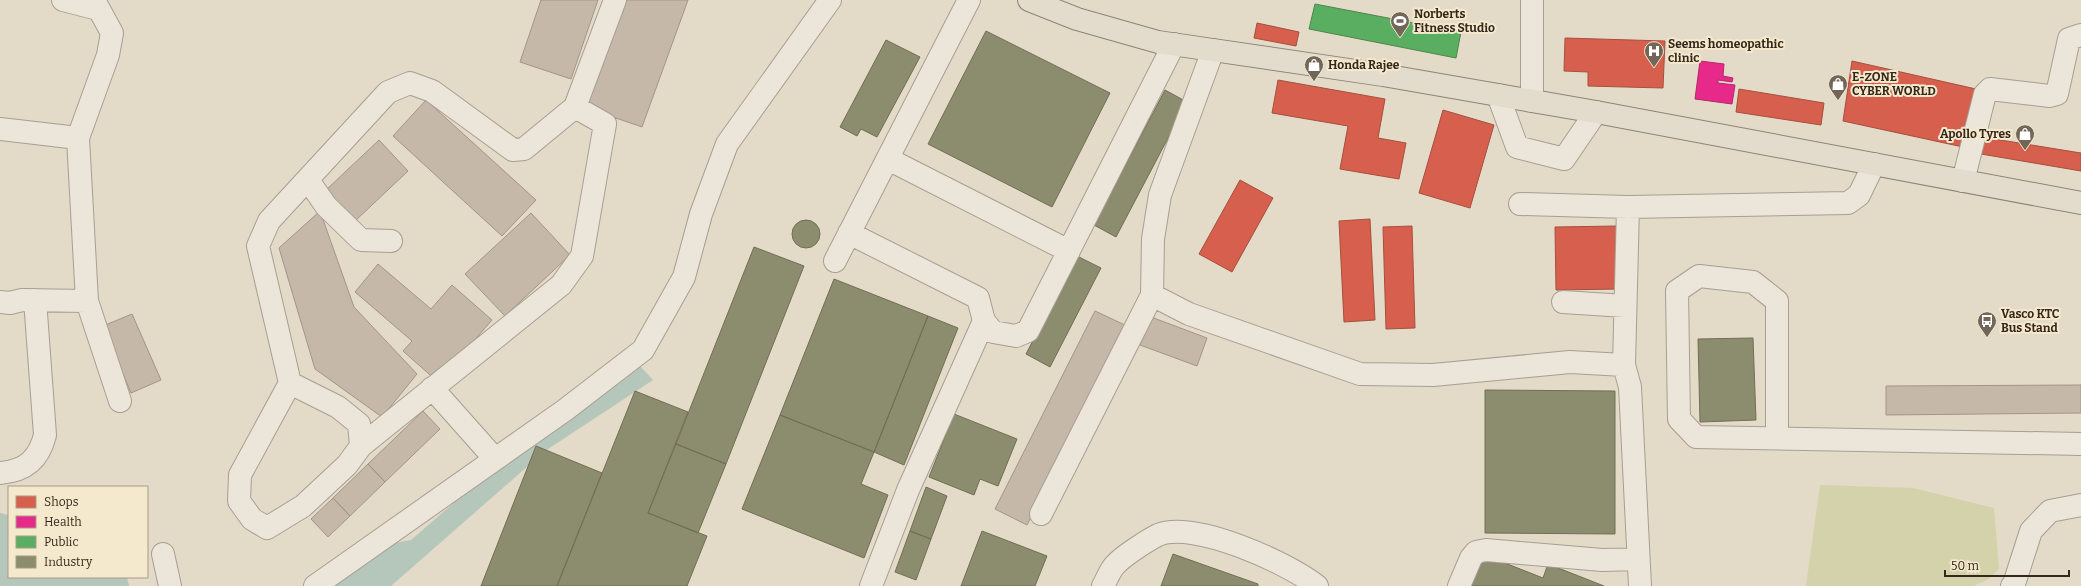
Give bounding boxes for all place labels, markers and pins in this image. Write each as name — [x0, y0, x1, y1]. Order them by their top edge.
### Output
place label: Norberts Fitness Studio — [1414, 7, 1495, 35]
sports icon: Norberts Fitness Studio — [1389, 10, 1411, 38]
place label: Seems homeopathic clinic — [1668, 37, 1784, 65]
hospital icon: Seems homeopathic clinic — [1643, 40, 1665, 68]
shop icon: Honda Rajee — [1303, 54, 1325, 82]
place label: Honda Rajee — [1328, 58, 1400, 73]
place label: E-ZONE CYBER WORLD — [1852, 70, 1936, 98]
shop icon: E-ZONE CYBER WORLD — [1827, 73, 1849, 101]
shop icon: Apollo Tyres — [2014, 123, 2036, 151]
place label: Apollo Tyres — [1940, 127, 2011, 141]
place label: Vasco KTC Bus Stand — [2001, 307, 2060, 335]
bus stop icon: Vasco KTC Bus Stand — [1976, 310, 1998, 338]

